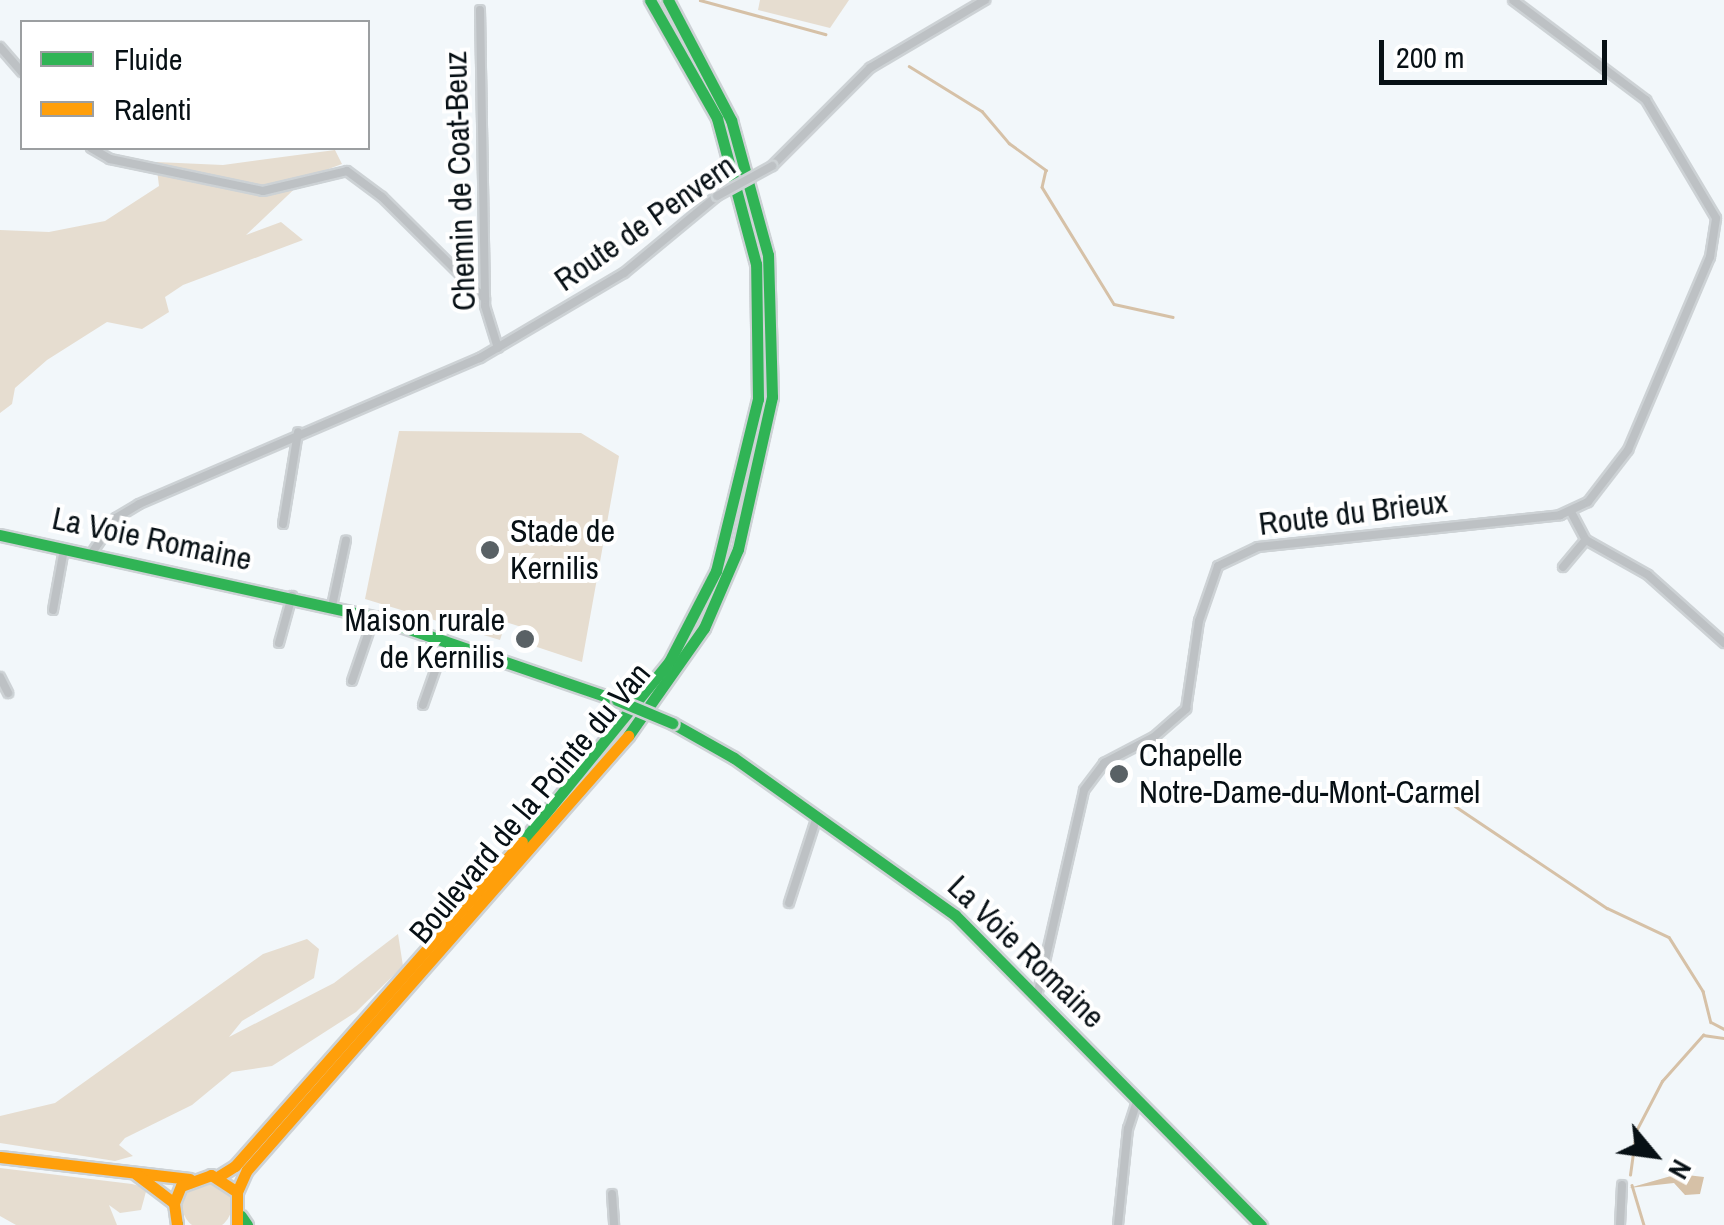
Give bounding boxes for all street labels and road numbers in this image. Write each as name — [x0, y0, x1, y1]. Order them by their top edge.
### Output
street label: Chemin de Coat-Beuz — [436, 51, 484, 311]
street label: Route de Penvern — [547, 147, 743, 299]
street label: Route du Brieux — [1257, 482, 1449, 544]
street label: La Voie Romaine — [49, 499, 255, 579]
street label: Boulevard de la Pointe du Van — [402, 655, 658, 951]
street label: La Voie Romaine — [940, 868, 1112, 1036]

